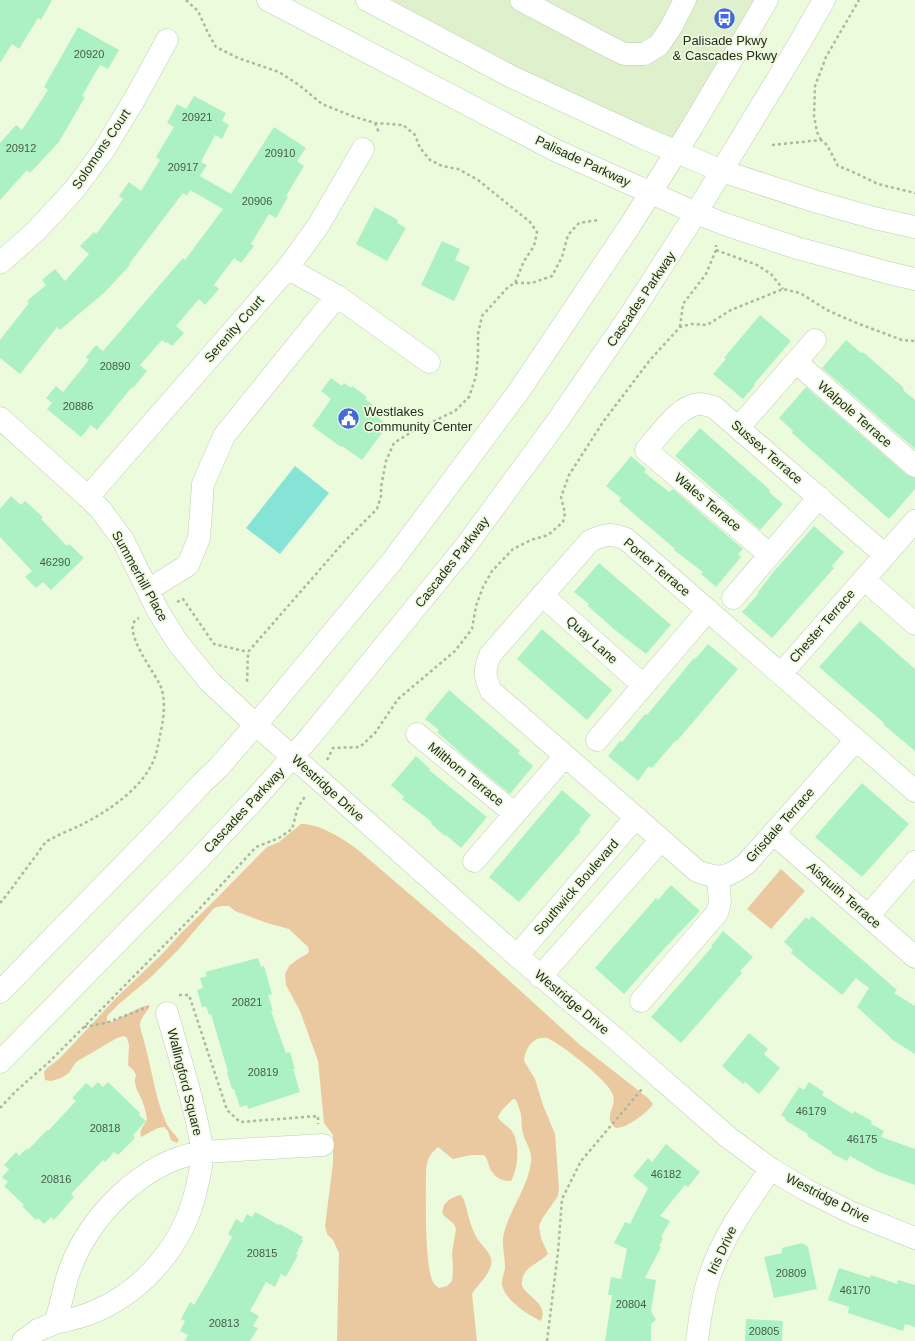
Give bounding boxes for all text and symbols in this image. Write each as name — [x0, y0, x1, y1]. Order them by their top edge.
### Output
bus stop icon: Palisade Pkwy & Cascades Pkwy — [712, 5, 738, 31]
place label: Palisade Pkwy & Cascades Pkwy — [673, 33, 778, 63]
house number: 20920 — [74, 48, 104, 60]
street label: Solomons Court — [69, 106, 133, 192]
house number: 20921 — [182, 111, 212, 123]
street label: Palisade Parkway — [533, 132, 633, 190]
house number: 20912 — [6, 142, 36, 154]
house number: 20910 — [265, 147, 295, 159]
house number: 20917 — [168, 161, 198, 173]
house number: 20906 — [242, 195, 272, 207]
street label: Cascades Parkway — [604, 248, 679, 349]
street label: Serenity Court — [201, 292, 267, 365]
house number: 20890 — [100, 360, 130, 372]
street label: Walpole Terrace — [815, 378, 895, 450]
house number: 20886 — [63, 400, 93, 412]
place label: Westlakes Community Center — [364, 404, 473, 434]
public building icon: Westlakes Community Center — [335, 405, 361, 431]
street label: Sussex Terrace — [728, 417, 806, 487]
street label: Wales Terrace — [672, 470, 744, 534]
street label: Cascades Parkway — [412, 513, 492, 610]
street label: Summerhill Place — [109, 528, 171, 624]
street label: Porter Terrace — [621, 535, 693, 599]
house number: 46290 — [40, 556, 70, 568]
street label: Chester Terrace — [786, 586, 858, 666]
street label: Quay Lane — [563, 613, 621, 667]
street label: Milthorn Terrace — [425, 739, 507, 809]
street label: Westridge Drive — [289, 752, 367, 824]
street label: Cascades Parkway — [201, 764, 288, 856]
street label: Grisdale Terrace — [743, 785, 817, 865]
street label: Southwick Boulevard — [531, 836, 621, 938]
street label: Aisquith Terrace — [804, 859, 884, 931]
street label: Westridge Drive — [532, 967, 612, 1037]
house number: 20821 — [232, 996, 262, 1008]
street label: Wallingford Square — [164, 1027, 206, 1137]
house number: 20819 — [248, 1066, 278, 1078]
house number: 46179 — [796, 1105, 826, 1117]
house number: 20818 — [90, 1122, 120, 1134]
house number: 46175 — [847, 1133, 877, 1145]
house number: 46182 — [651, 1168, 681, 1180]
street label: Westridge Drive — [784, 1170, 872, 1226]
house number: 20816 — [41, 1173, 71, 1185]
street label: Iris Drive — [704, 1224, 740, 1276]
house number: 20815 — [247, 1247, 277, 1259]
house number: 20809 — [776, 1267, 806, 1279]
house number: 46170 — [840, 1284, 870, 1296]
house number: 20804 — [616, 1298, 646, 1310]
house number: 20813 — [209, 1317, 239, 1329]
house number: 20805 — [749, 1325, 779, 1337]

